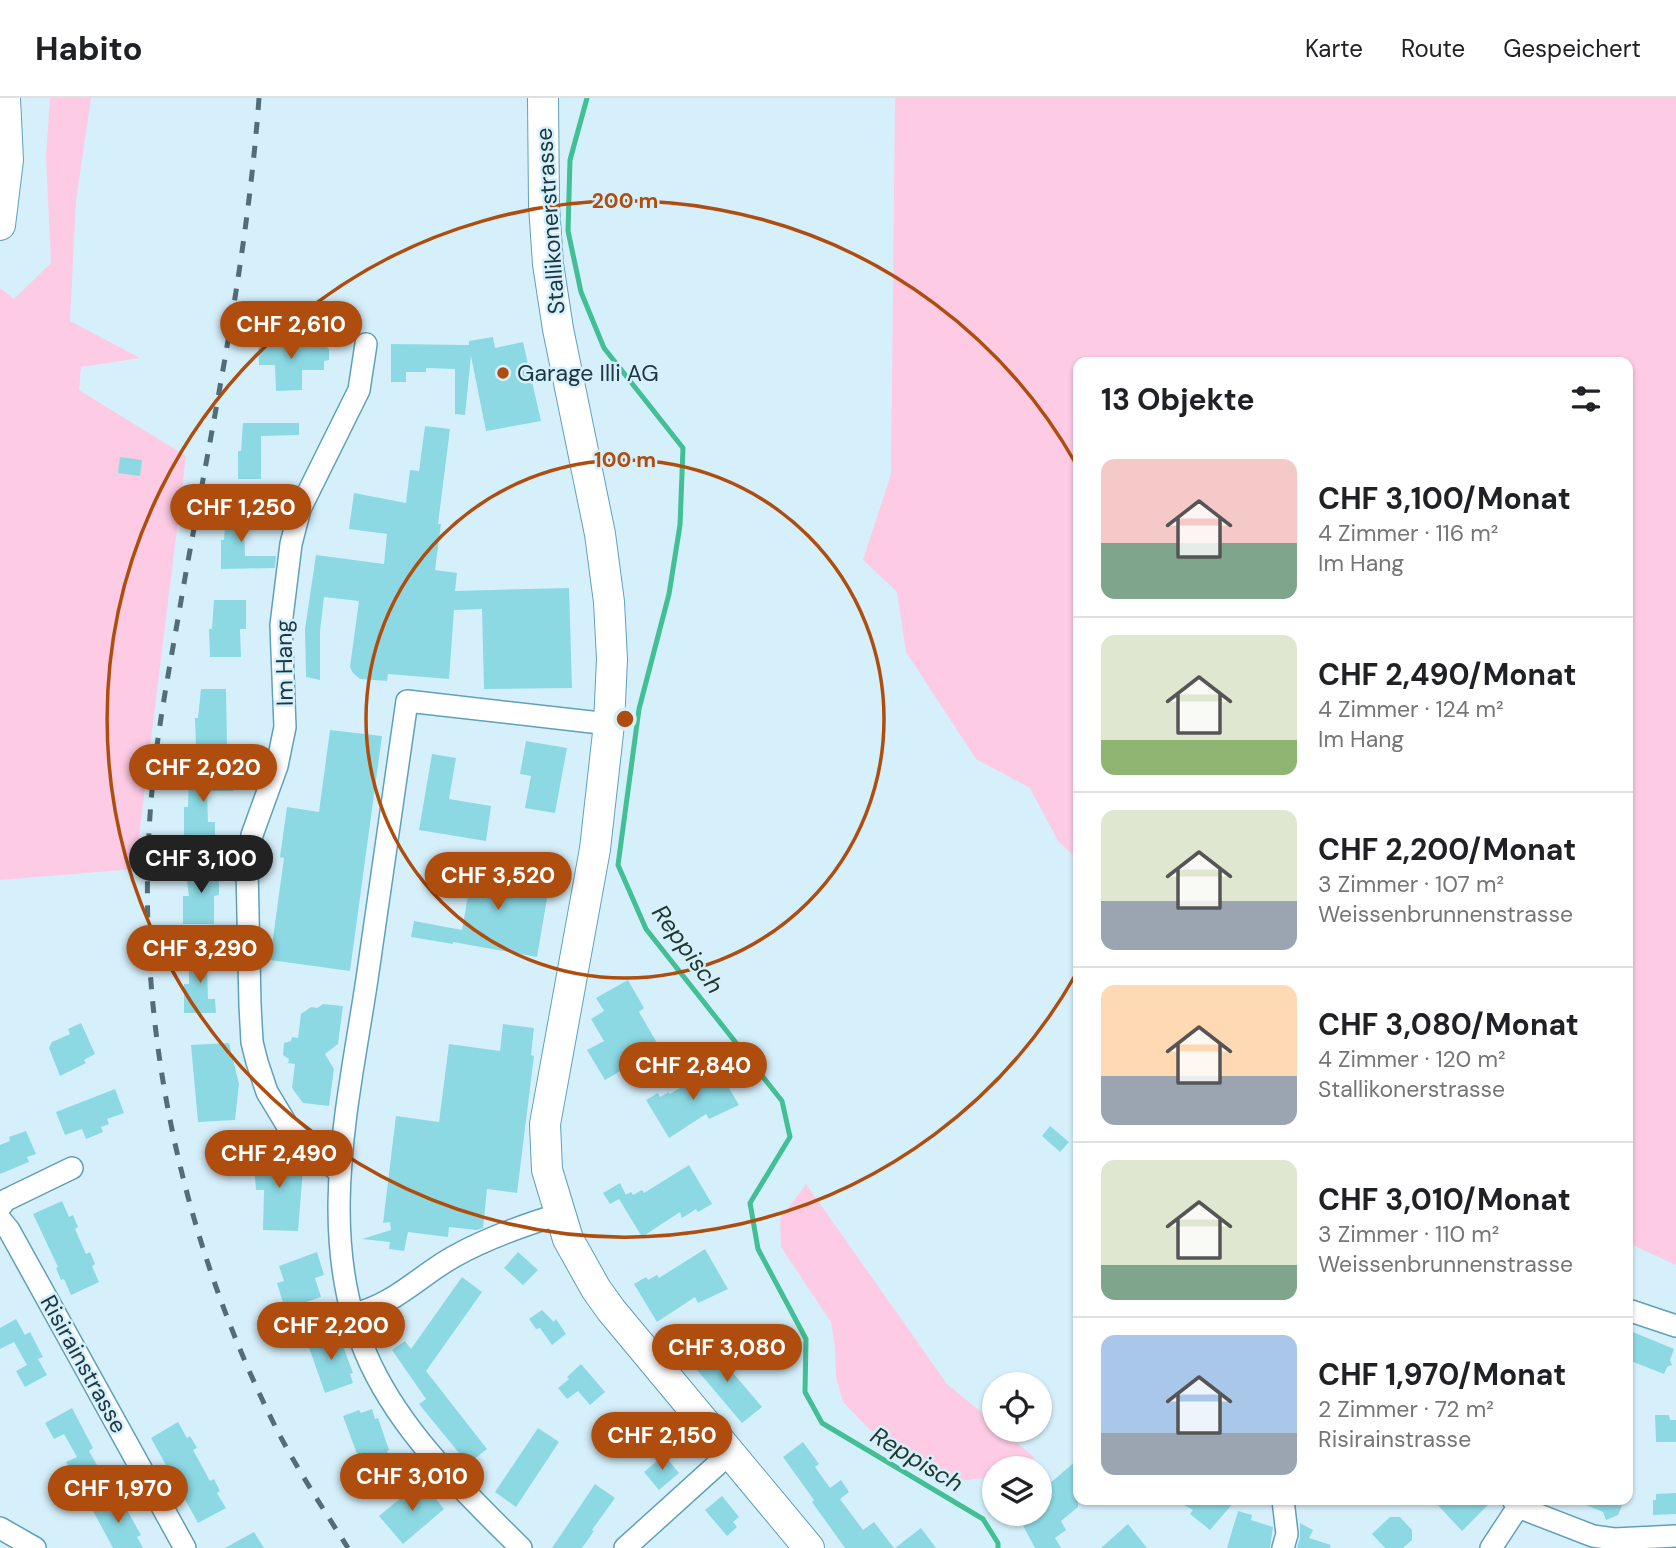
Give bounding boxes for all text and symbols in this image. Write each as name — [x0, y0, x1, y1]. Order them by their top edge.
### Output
text: Habito — [35, 27, 143, 70]
text: Karte — [1305, 33, 1363, 64]
text: Route — [1401, 33, 1465, 64]
text: Gespeichert — [1503, 33, 1641, 64]
street label: Stallikonerstrasse — [529, 127, 571, 315]
text: 200 m — [592, 187, 658, 215]
pin: CHF 2,610 — [211, 302, 371, 361]
text: CHF 2,610 — [236, 309, 346, 339]
place label: Garage Illi AG — [517, 358, 659, 388]
marker: Garage Illi AG — [495, 365, 511, 381]
text: 13 Objekte — [1101, 380, 1255, 419]
icon: filters — [1567, 380, 1605, 418]
text: 100 m — [594, 446, 656, 474]
text: CHF 3,100/Monat — [1318, 479, 1571, 518]
pin: CHF 1,250 — [161, 484, 321, 544]
icon: home — [1157, 487, 1241, 571]
text: CHF 1,250 — [186, 492, 296, 522]
text: 4 Zimmer · 116 m² — [1318, 518, 1498, 548]
text: Im Hang — [1318, 548, 1404, 578]
street label: Im Hang — [268, 619, 300, 706]
text: CHF 2,490/Monat — [1318, 655, 1576, 694]
icon: home — [1157, 663, 1241, 747]
text: 4 Zimmer · 124 m² — [1318, 694, 1504, 724]
centre of rings — [613, 707, 637, 731]
text: Im Hang — [1318, 724, 1404, 754]
pin: CHF 2,020 — [123, 744, 283, 804]
text: CHF 2,020 — [145, 752, 261, 782]
text: CHF 2,200/Monat — [1318, 830, 1576, 869]
pin: CHF 3,100 — [121, 836, 281, 895]
icon: home — [1157, 838, 1241, 922]
text: CHF 3,100 — [145, 843, 257, 873]
pin: CHF 3,520 — [418, 852, 578, 912]
text: CHF 3,520 — [441, 860, 555, 890]
text: 3 Zimmer · 107 m² — [1318, 869, 1504, 899]
water label: Reppisch — [645, 898, 731, 1000]
text: Weissenbrunnenstrasse — [1318, 899, 1573, 929]
pin: CHF 3,290 — [120, 926, 280, 985]
text: CHF 3,290 — [142, 933, 258, 963]
text: CHF 3,080/Monat — [1318, 1005, 1579, 1044]
icon: home — [1157, 1013, 1241, 1097]
pin: CHF 2,840 — [613, 1042, 773, 1102]
text: 4 Zimmer · 120 m² — [1318, 1044, 1506, 1074]
text: CHF 2,840 — [635, 1050, 751, 1080]
text: Stallikonerstrasse — [1318, 1074, 1505, 1104]
pin: CHF 2,490 — [199, 1130, 359, 1190]
text: CHF 2,490 — [221, 1138, 337, 1168]
text: CHF 3,010/Monat — [1318, 1180, 1571, 1219]
icon: home — [1157, 1188, 1241, 1272]
text: 3 Zimmer · 110 m² — [1318, 1219, 1499, 1249]
text: Weissenbrunnenstrasse — [1318, 1249, 1573, 1279]
street label: Risirainstrasse — [34, 1290, 134, 1438]
pin: CHF 2,200 — [251, 1302, 411, 1362]
text: CHF 2,200 — [273, 1310, 389, 1340]
pin: CHF 3,080 — [647, 1324, 807, 1384]
text: CHF 3,080 — [668, 1332, 786, 1362]
text: CHF 1,970/Monat — [1318, 1355, 1566, 1394]
icon: home — [1157, 1363, 1241, 1447]
map controls — [982, 1372, 1052, 1526]
button: locate — [982, 1372, 1052, 1442]
text: 2 Zimmer · 72 m² — [1318, 1394, 1494, 1424]
pin: CHF 2,150 — [582, 1412, 742, 1472]
water label: Reppisch — [865, 1419, 969, 1499]
text: CHF 2,150 — [607, 1420, 717, 1450]
text: Risirainstrasse — [1318, 1424, 1471, 1454]
pin: CHF 3,010 — [332, 1454, 492, 1513]
button: layers — [982, 1456, 1052, 1526]
text: CHF 3,010 — [356, 1461, 468, 1491]
pin: CHF 1,970 — [38, 1466, 198, 1525]
text: CHF 1,970 — [64, 1473, 172, 1503]

